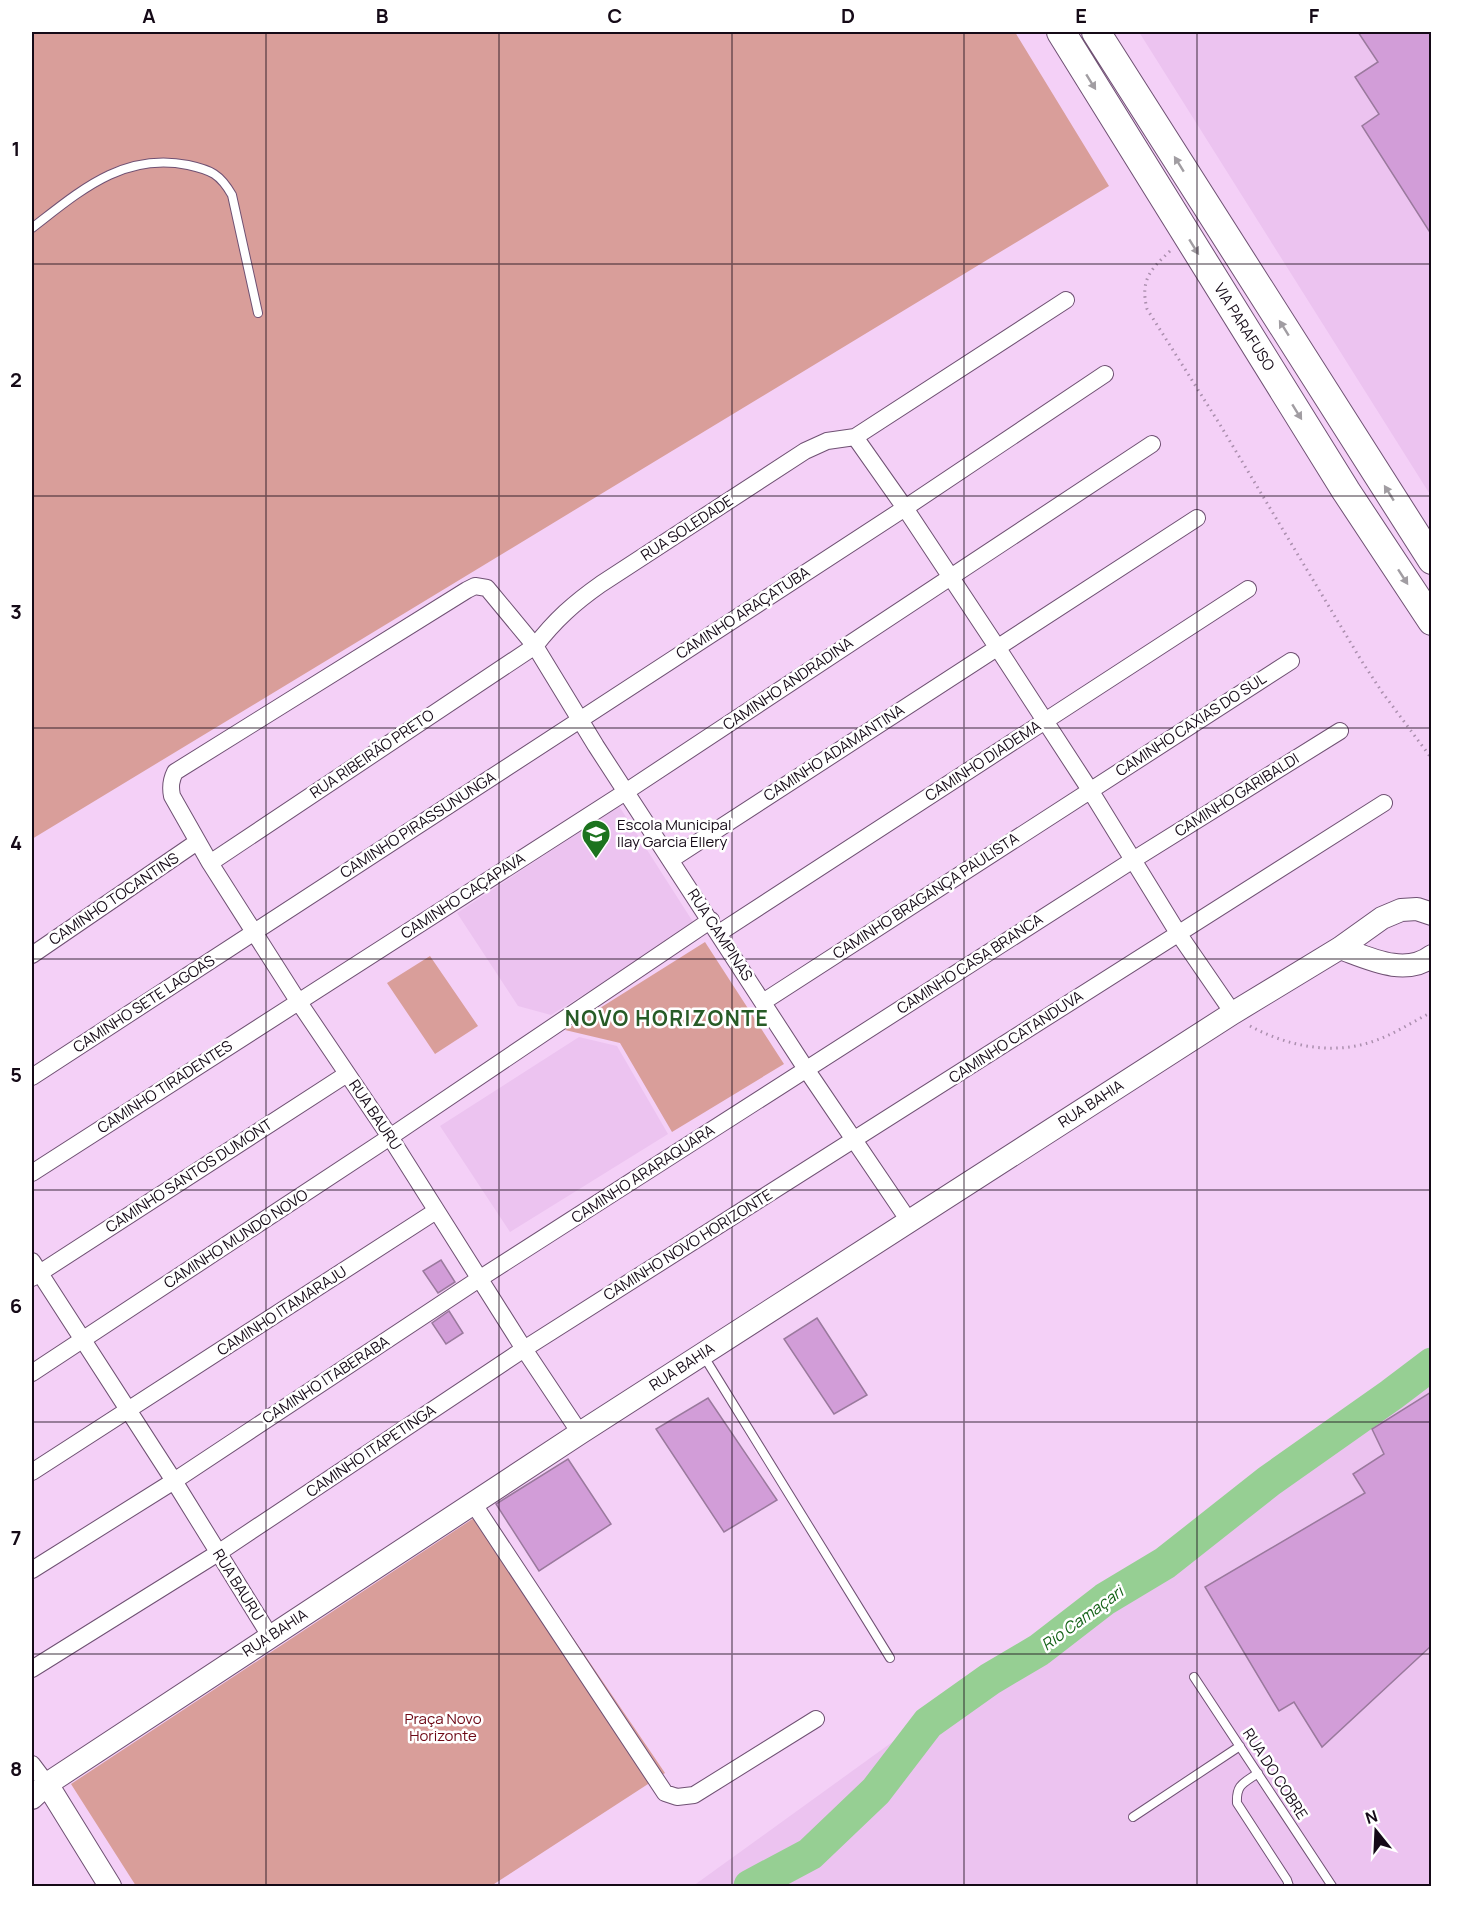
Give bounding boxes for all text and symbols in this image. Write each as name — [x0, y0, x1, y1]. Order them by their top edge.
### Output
text: A — [142, 2, 156, 29]
text: B — [376, 2, 389, 29]
text: C — [608, 2, 622, 29]
text: D — [841, 2, 855, 29]
text: E — [1075, 2, 1087, 29]
text: F — [1309, 2, 1320, 29]
one-way arrow — [1085, 73, 1096, 90]
text: 1 — [12, 135, 20, 162]
one-way arrow — [1174, 156, 1185, 172]
one-way arrow — [1188, 239, 1199, 255]
street label: VIA PARAFUSO — [1209, 279, 1280, 375]
one-way arrow — [1279, 320, 1290, 336]
text: 2 — [10, 366, 22, 393]
one-way arrow — [1292, 404, 1303, 421]
one-way arrow — [1383, 485, 1394, 501]
street label: RUA SOLEDADE — [636, 490, 737, 565]
street label: CAMINHO ARAÇATUBA — [672, 561, 814, 664]
one-way arrow — [1397, 568, 1408, 585]
text: 3 — [10, 598, 22, 625]
street label: CAMINHO ANDRADINA — [719, 632, 857, 735]
street label: CAMINHO CAXIAS DO SUL — [1111, 668, 1270, 781]
street label: CAMINHO ADAMANTINA — [759, 699, 909, 806]
street label: RUA RIBEIRÃO PRETO — [305, 704, 438, 803]
street label: CAMINHO DIADEMA — [921, 715, 1045, 806]
street label: CAMINHO GARIBALDI — [1170, 748, 1303, 841]
street label: CAMINHO PIRASSUNUNGA — [336, 766, 500, 883]
place label: Escola Municipal Ilay Garcia Ellery — [617, 814, 731, 852]
school or university icon: Escola Municipal Ilay Garcia Ellery — [580, 818, 612, 860]
street label: CAMINHO BRAGANÇA PAULISTA — [829, 827, 1023, 964]
text: 4 — [10, 829, 22, 856]
street label: CAMINHO TOCANTINS — [45, 847, 183, 950]
street label: CAMINHO CAÇAPAVA — [397, 847, 529, 944]
street label: RUA CAMPINAS — [683, 885, 758, 985]
street label: CAMINHO CASA BRANCA — [893, 908, 1047, 1019]
street label: CAMINHO SETE LAGOAS — [69, 950, 219, 1057]
street label: CAMINHO CATANDUVA — [945, 985, 1087, 1088]
district label: NOVO HORIZONTE — [565, 1004, 769, 1032]
street label: CAMINHO TIRADENTES — [93, 1035, 236, 1138]
text: 5 — [10, 1061, 22, 1088]
street label: RUA BAHIA — [1054, 1074, 1128, 1133]
street label: RUA BAURU — [344, 1075, 407, 1154]
street label: CAMINHO SANTOS DUMONT — [101, 1114, 276, 1237]
street label: CAMINHO ARARAQUARA — [567, 1119, 719, 1228]
street label: CAMINHO MUNDO NOVO — [160, 1184, 312, 1293]
street label: CAMINHO NOVO HORIZONTE — [599, 1184, 776, 1305]
street label: CAMINHO ITAMARAJU — [213, 1261, 351, 1360]
text: 6 — [10, 1292, 22, 1319]
street label: CAMINHO ITABERABA — [258, 1330, 394, 1429]
street label: RUA BAHIA — [645, 1337, 719, 1396]
street label: CAMINHO ITAPETINGA — [302, 1399, 440, 1502]
text: 7 — [11, 1524, 21, 1551]
street label: RUA BAURU — [208, 1545, 269, 1625]
water label: Rio Camaçari — [1037, 1579, 1129, 1655]
street label: RUA BAHIA — [238, 1603, 312, 1662]
park label: Praça Novo Horizonte — [404, 1708, 482, 1746]
street label: RUA DO COBRE — [1238, 1724, 1313, 1823]
text: 8 — [10, 1755, 22, 1782]
north arrow — [1346, 1801, 1406, 1861]
text: N — [1362, 1804, 1380, 1829]

